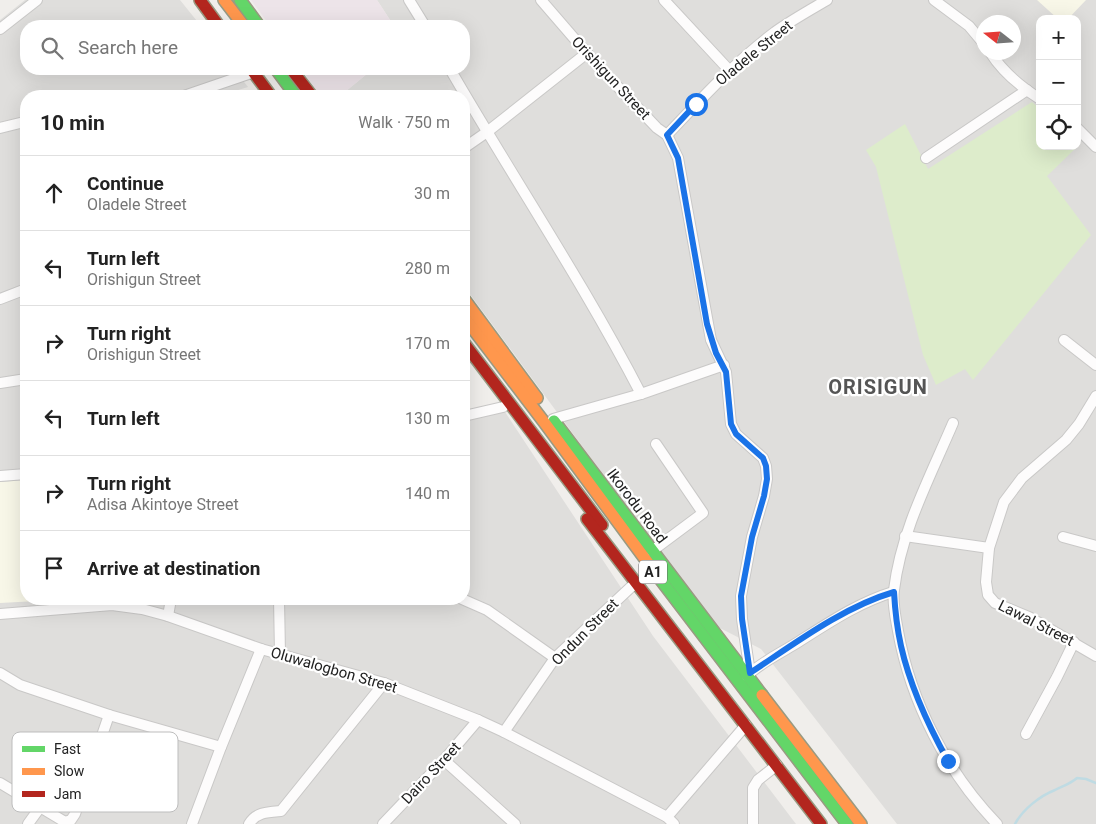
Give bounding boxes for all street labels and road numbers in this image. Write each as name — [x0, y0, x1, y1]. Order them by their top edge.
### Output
street label: Oladele Street — [712, 17, 796, 89]
street label: Orishigun Street — [568, 33, 654, 123]
street label: Ikorodu Road — [603, 465, 671, 547]
road number: A1 — [639, 560, 667, 584]
street label: Ondun Street — [548, 595, 622, 669]
street label: Lawal Street — [995, 596, 1077, 650]
street label: Oluwalogbon Street — [269, 643, 399, 697]
street label: Dairo Street — [398, 738, 464, 808]

